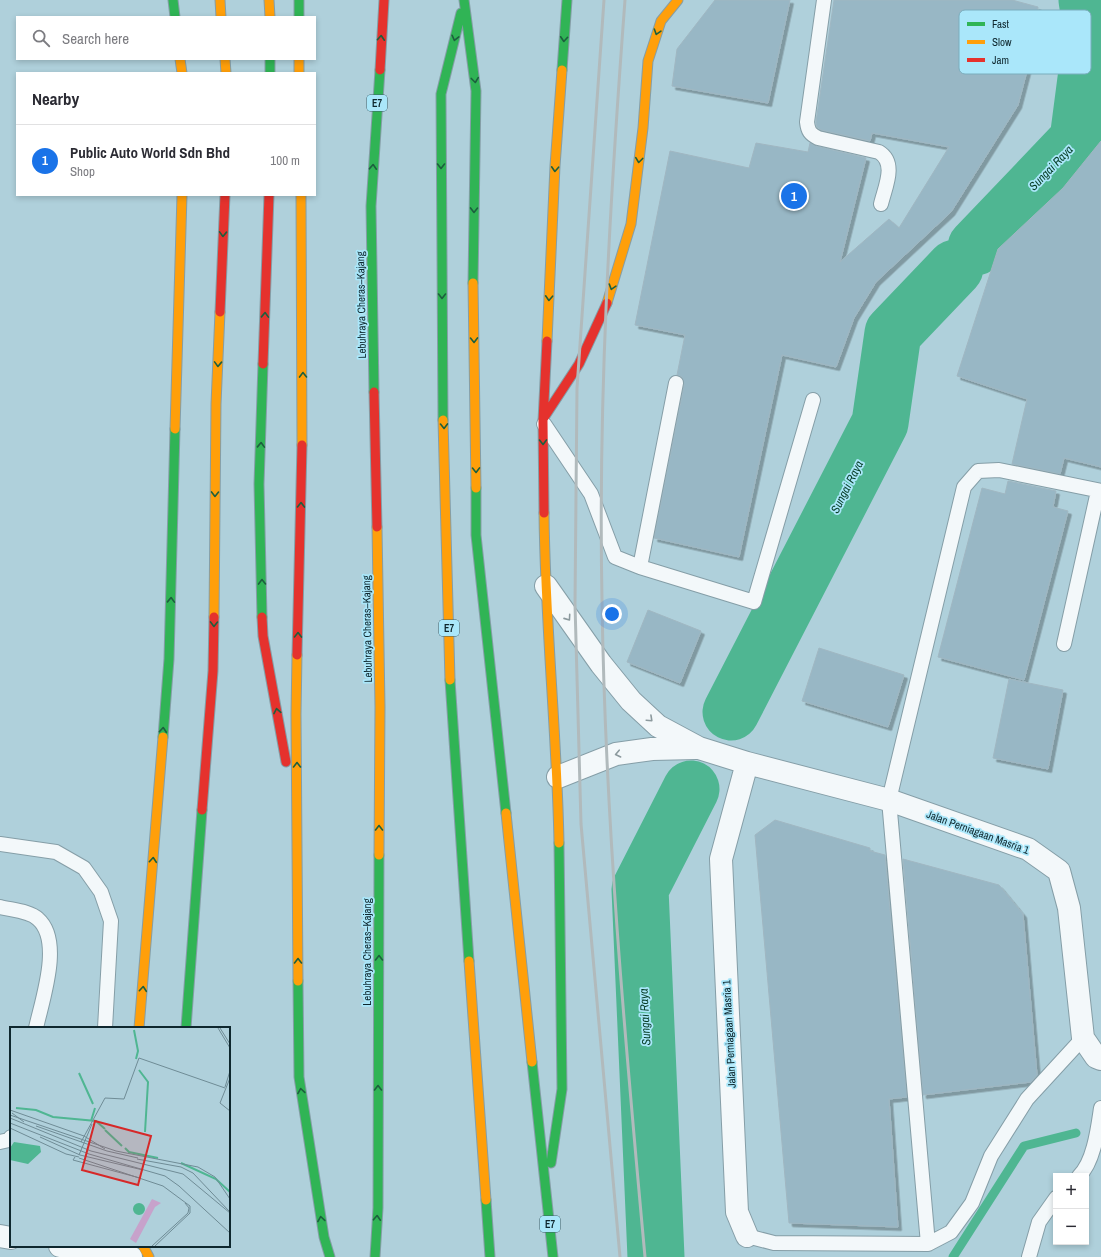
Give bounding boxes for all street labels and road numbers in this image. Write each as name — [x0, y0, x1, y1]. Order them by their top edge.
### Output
road number: E7 — [367, 95, 387, 111]
street label: Lebuhraya Cheras–Kajang — [353, 251, 369, 359]
street label: Lebuhraya Cheras–Kajang — [359, 575, 375, 683]
road number: E7 — [439, 620, 459, 636]
street label: Jalan Perniagaan Masria 1 — [925, 807, 1031, 857]
street label: Lebuhraya Cheras–Kajang — [360, 898, 374, 1006]
street label: Jalan Perniagaan Masria 1 — [719, 980, 739, 1088]
road number: E7 — [540, 1216, 560, 1232]

